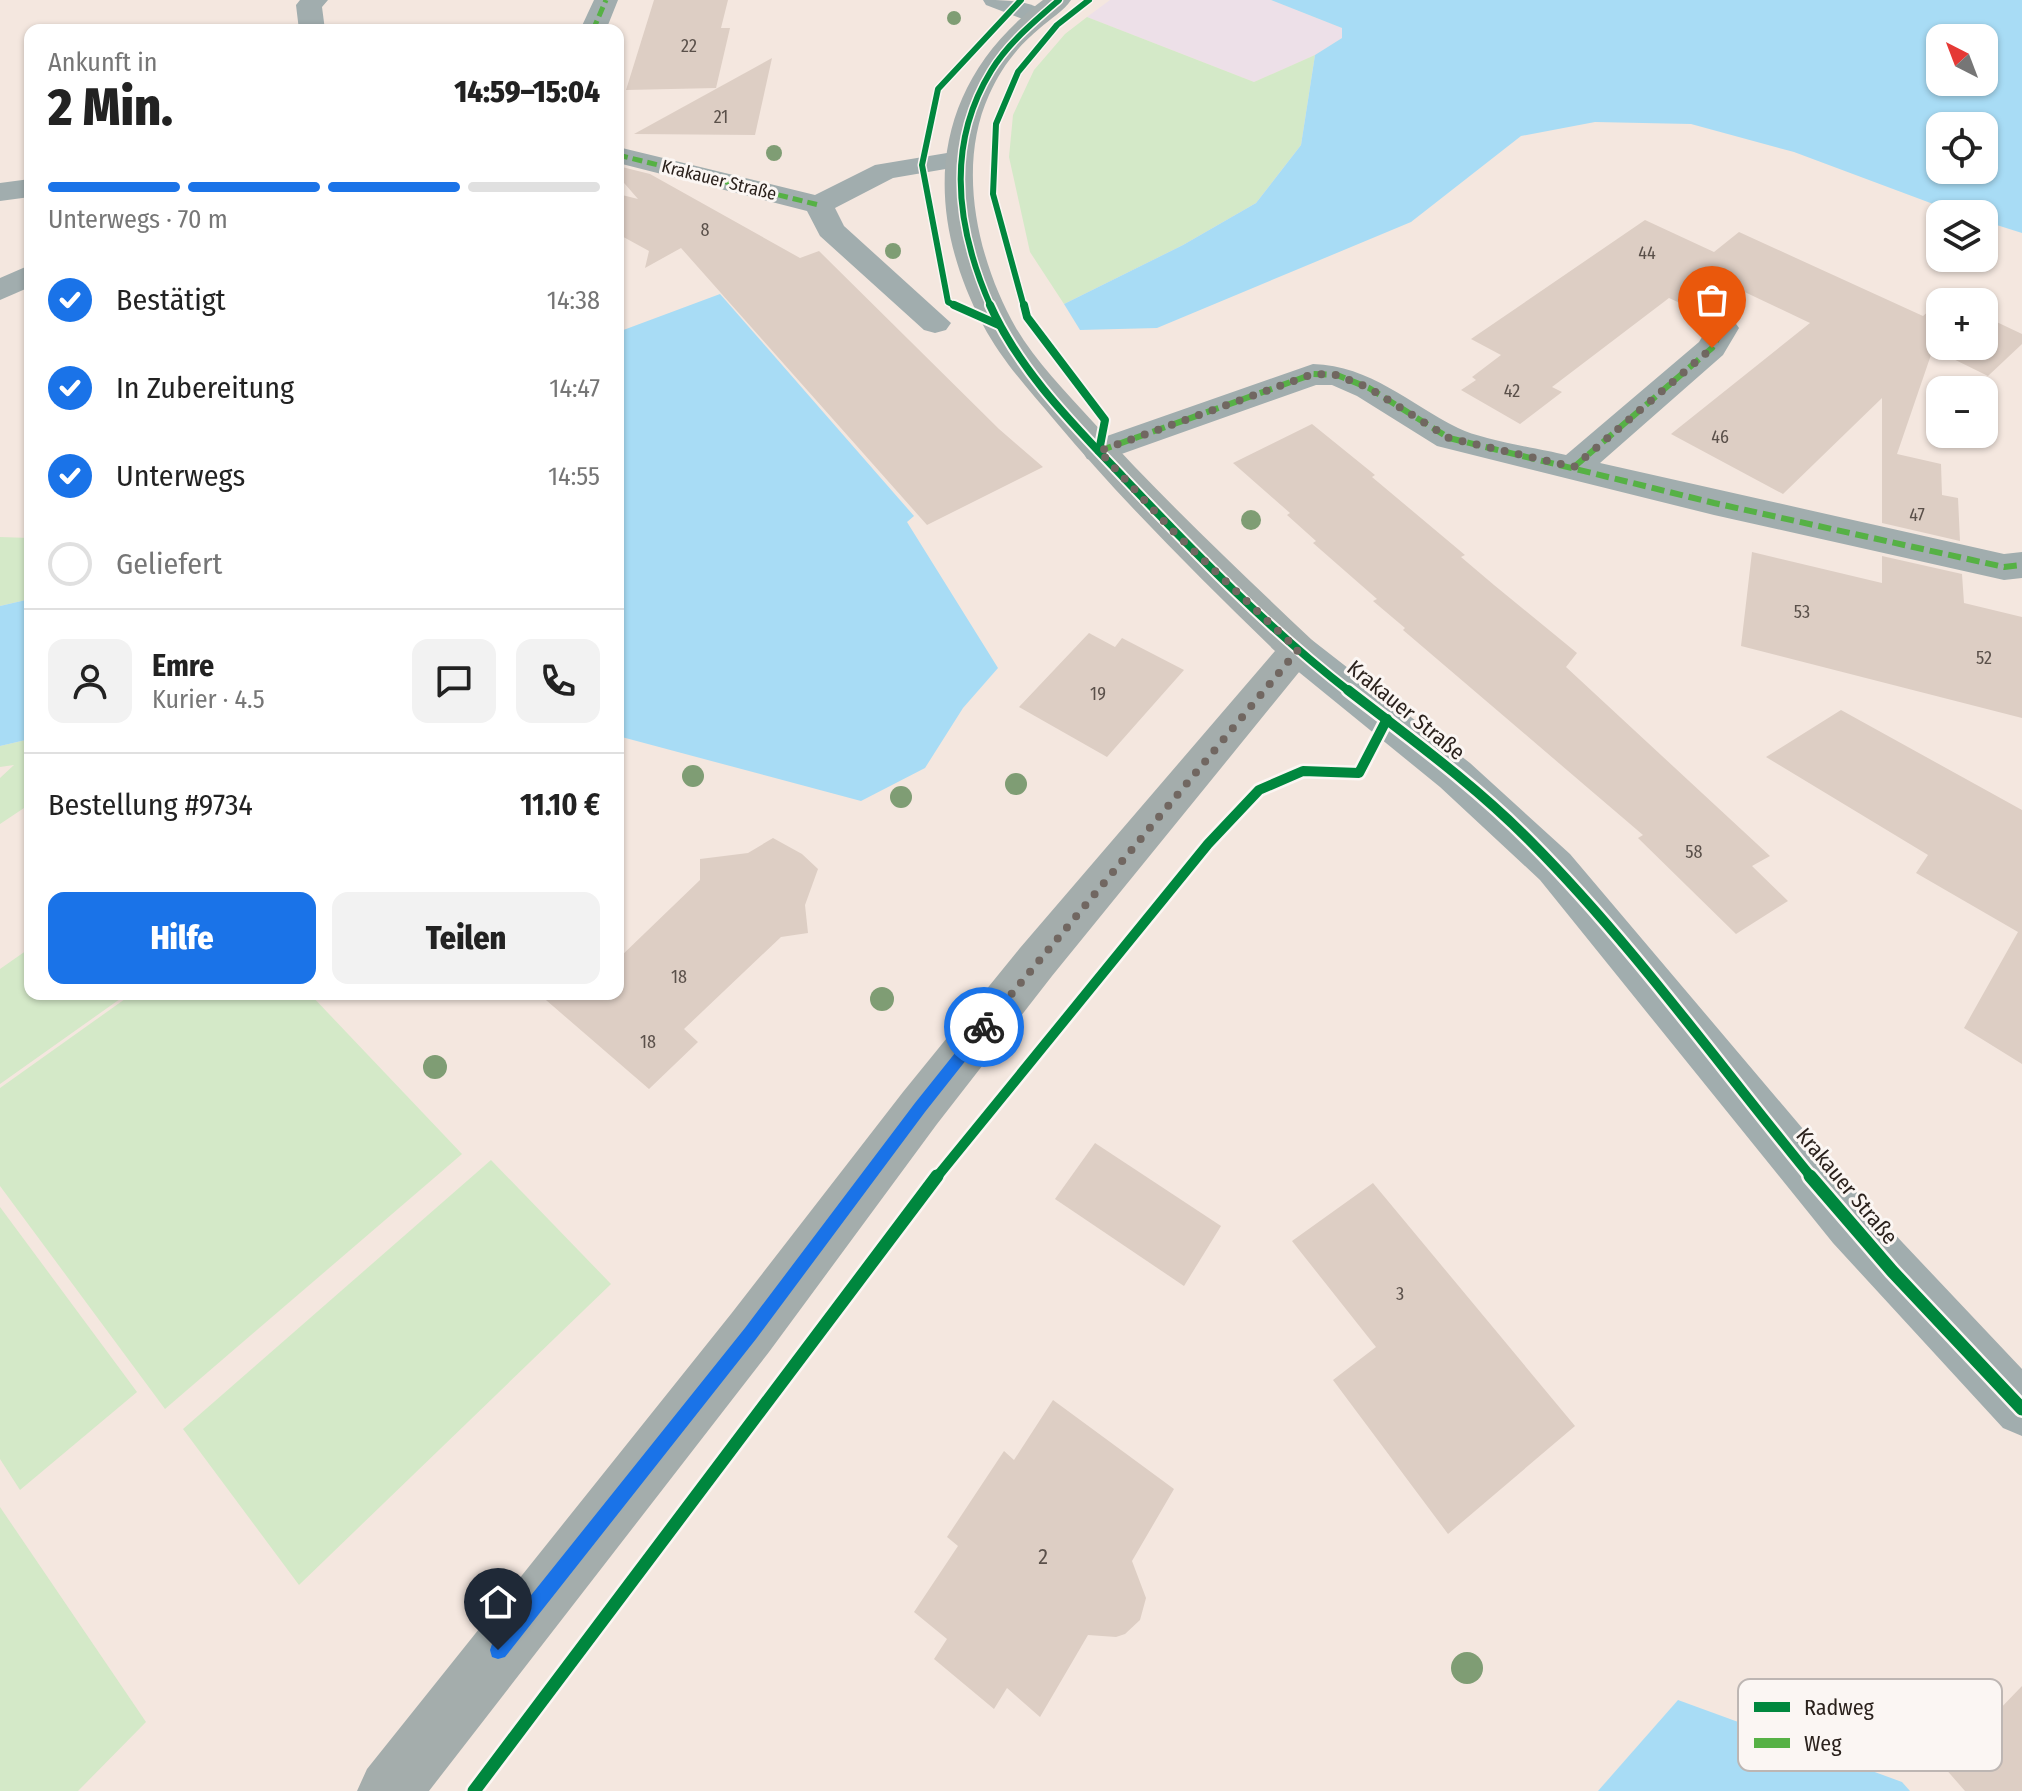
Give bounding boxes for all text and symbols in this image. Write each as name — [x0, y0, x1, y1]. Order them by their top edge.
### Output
north arrow — [1926, 24, 1998, 96]
map controls — [1926, 24, 1998, 448]
house number: 22 — [681, 35, 697, 57]
text: Ankunft in — [48, 47, 157, 78]
text: 14:59–15:04 — [454, 74, 600, 110]
text: 2 Min. — [48, 76, 173, 139]
house number: 21 — [714, 106, 728, 128]
button: locate — [1926, 112, 1998, 184]
street label: Krakauer Straße — [659, 155, 779, 205]
button: layers — [1926, 200, 1998, 272]
text: Unterwegs · 70 m — [48, 204, 228, 235]
house number: 8 — [701, 219, 710, 241]
house number: 44 — [1638, 242, 1656, 264]
pin — [1678, 266, 1746, 348]
icon: check — [48, 278, 92, 322]
icon: bag — [1690, 278, 1734, 322]
text: Bestätigt — [116, 282, 226, 318]
text: 14:38 — [547, 285, 600, 316]
button: + — [1926, 288, 1998, 360]
icon: check — [48, 366, 92, 410]
text: In Zubereitung — [116, 370, 294, 406]
text: 14:47 — [549, 373, 600, 404]
button: − — [1926, 376, 1998, 448]
house number: 42 — [1504, 380, 1520, 402]
house number: 46 — [1711, 426, 1729, 448]
icon: check — [48, 454, 92, 498]
text: Unterwegs — [116, 458, 245, 494]
text: 14:55 — [548, 461, 600, 492]
house number: 47 — [1909, 504, 1925, 526]
text: Geliefert — [116, 546, 222, 582]
house number: 53 — [1794, 601, 1810, 623]
button: person — [48, 639, 132, 723]
button: chat — [412, 639, 496, 723]
button: phone — [516, 639, 600, 723]
house number: 52 — [1976, 647, 1992, 669]
text: Emre — [152, 648, 214, 684]
street label: Krakauer Straße — [1342, 654, 1470, 766]
house number: 19 — [1090, 683, 1106, 705]
text: Kurier · 4.5 — [152, 684, 265, 715]
text: Bestellung #9734 — [48, 787, 253, 823]
text: 11.10 € — [520, 787, 600, 823]
house number: 58 — [1685, 841, 1703, 863]
button: Hilfe — [48, 892, 316, 984]
button: Teilen — [332, 892, 600, 984]
house number: 18 — [671, 966, 687, 988]
courier — [944, 987, 1024, 1067]
icon: bike — [962, 1005, 1006, 1049]
house number: 18 — [640, 1031, 656, 1053]
street label: Krakauer Straße — [1790, 1122, 1904, 1250]
house number: 3 — [1396, 1283, 1404, 1305]
house number: 2 — [1038, 1543, 1048, 1570]
pin — [464, 1568, 532, 1650]
icon: home — [476, 1580, 520, 1624]
legend — [1738, 1679, 2002, 1771]
text: Radweg — [1804, 1694, 1875, 1721]
text: Weg — [1804, 1730, 1842, 1757]

